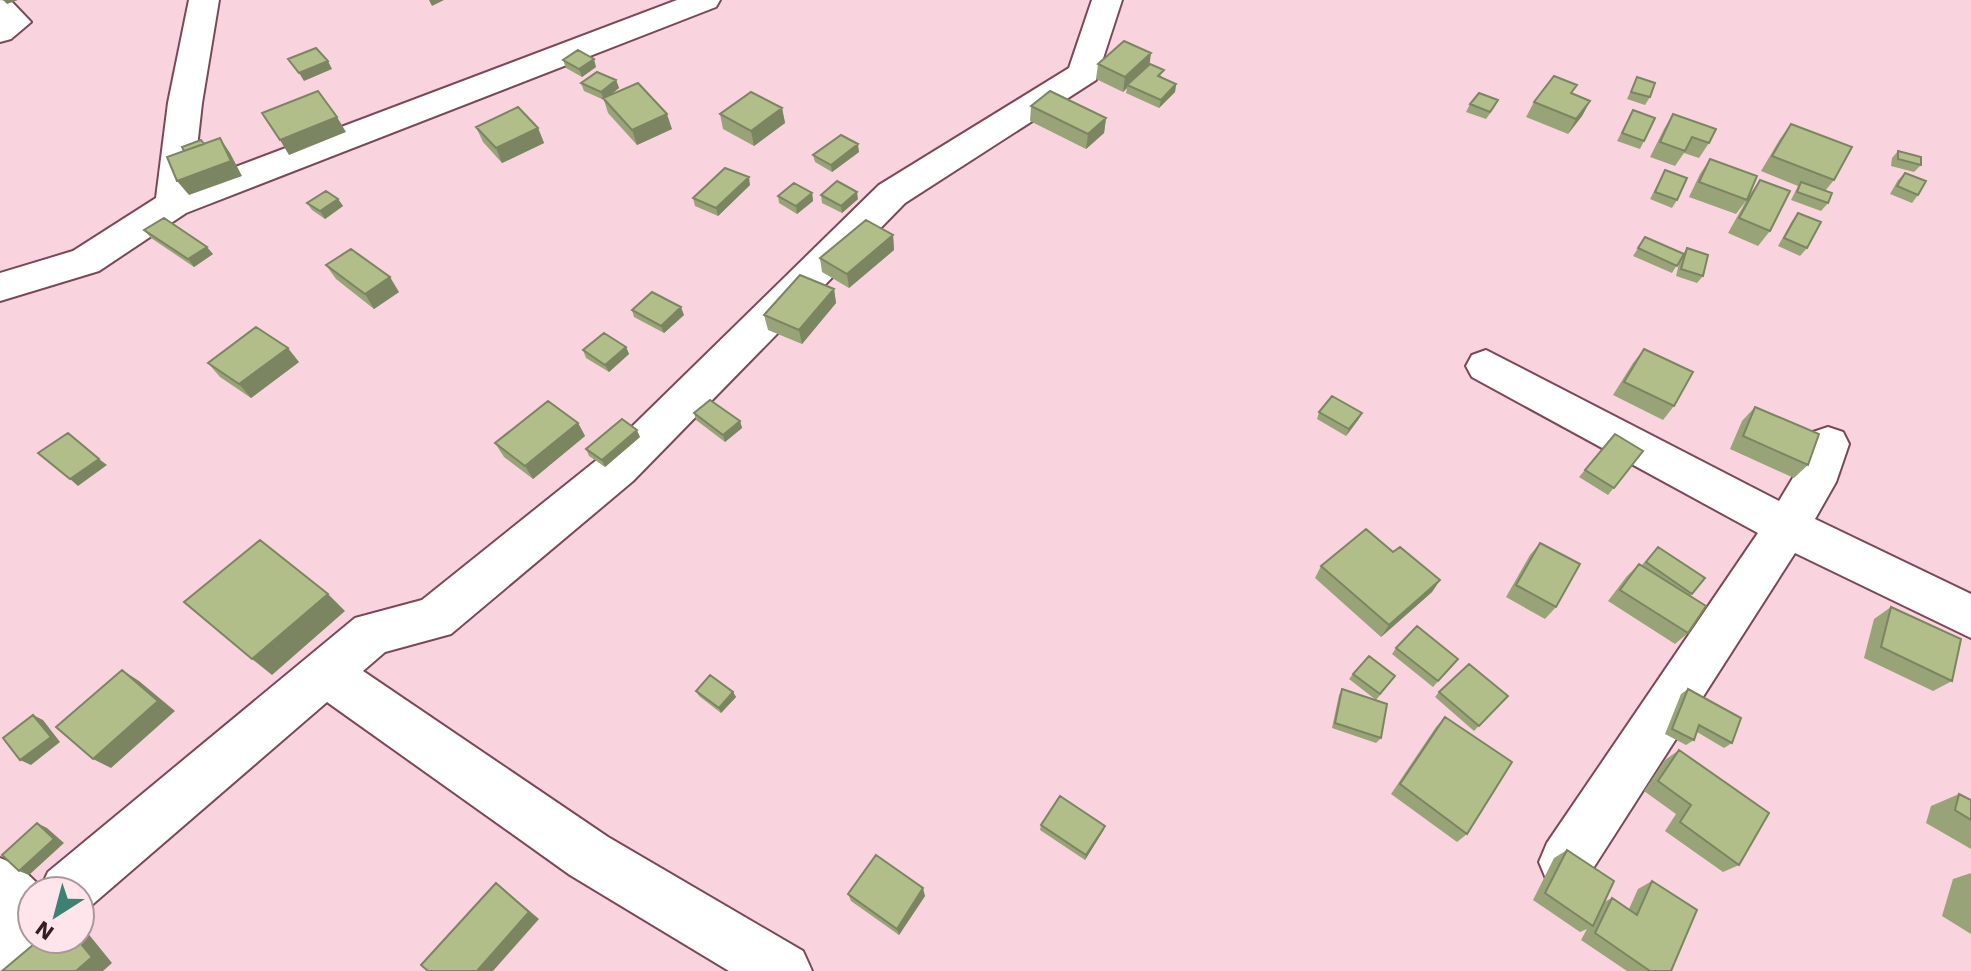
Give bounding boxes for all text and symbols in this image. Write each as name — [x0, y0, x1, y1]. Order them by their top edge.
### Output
north arrow — [16, 875, 96, 955]
text: N — [31, 916, 58, 946]

